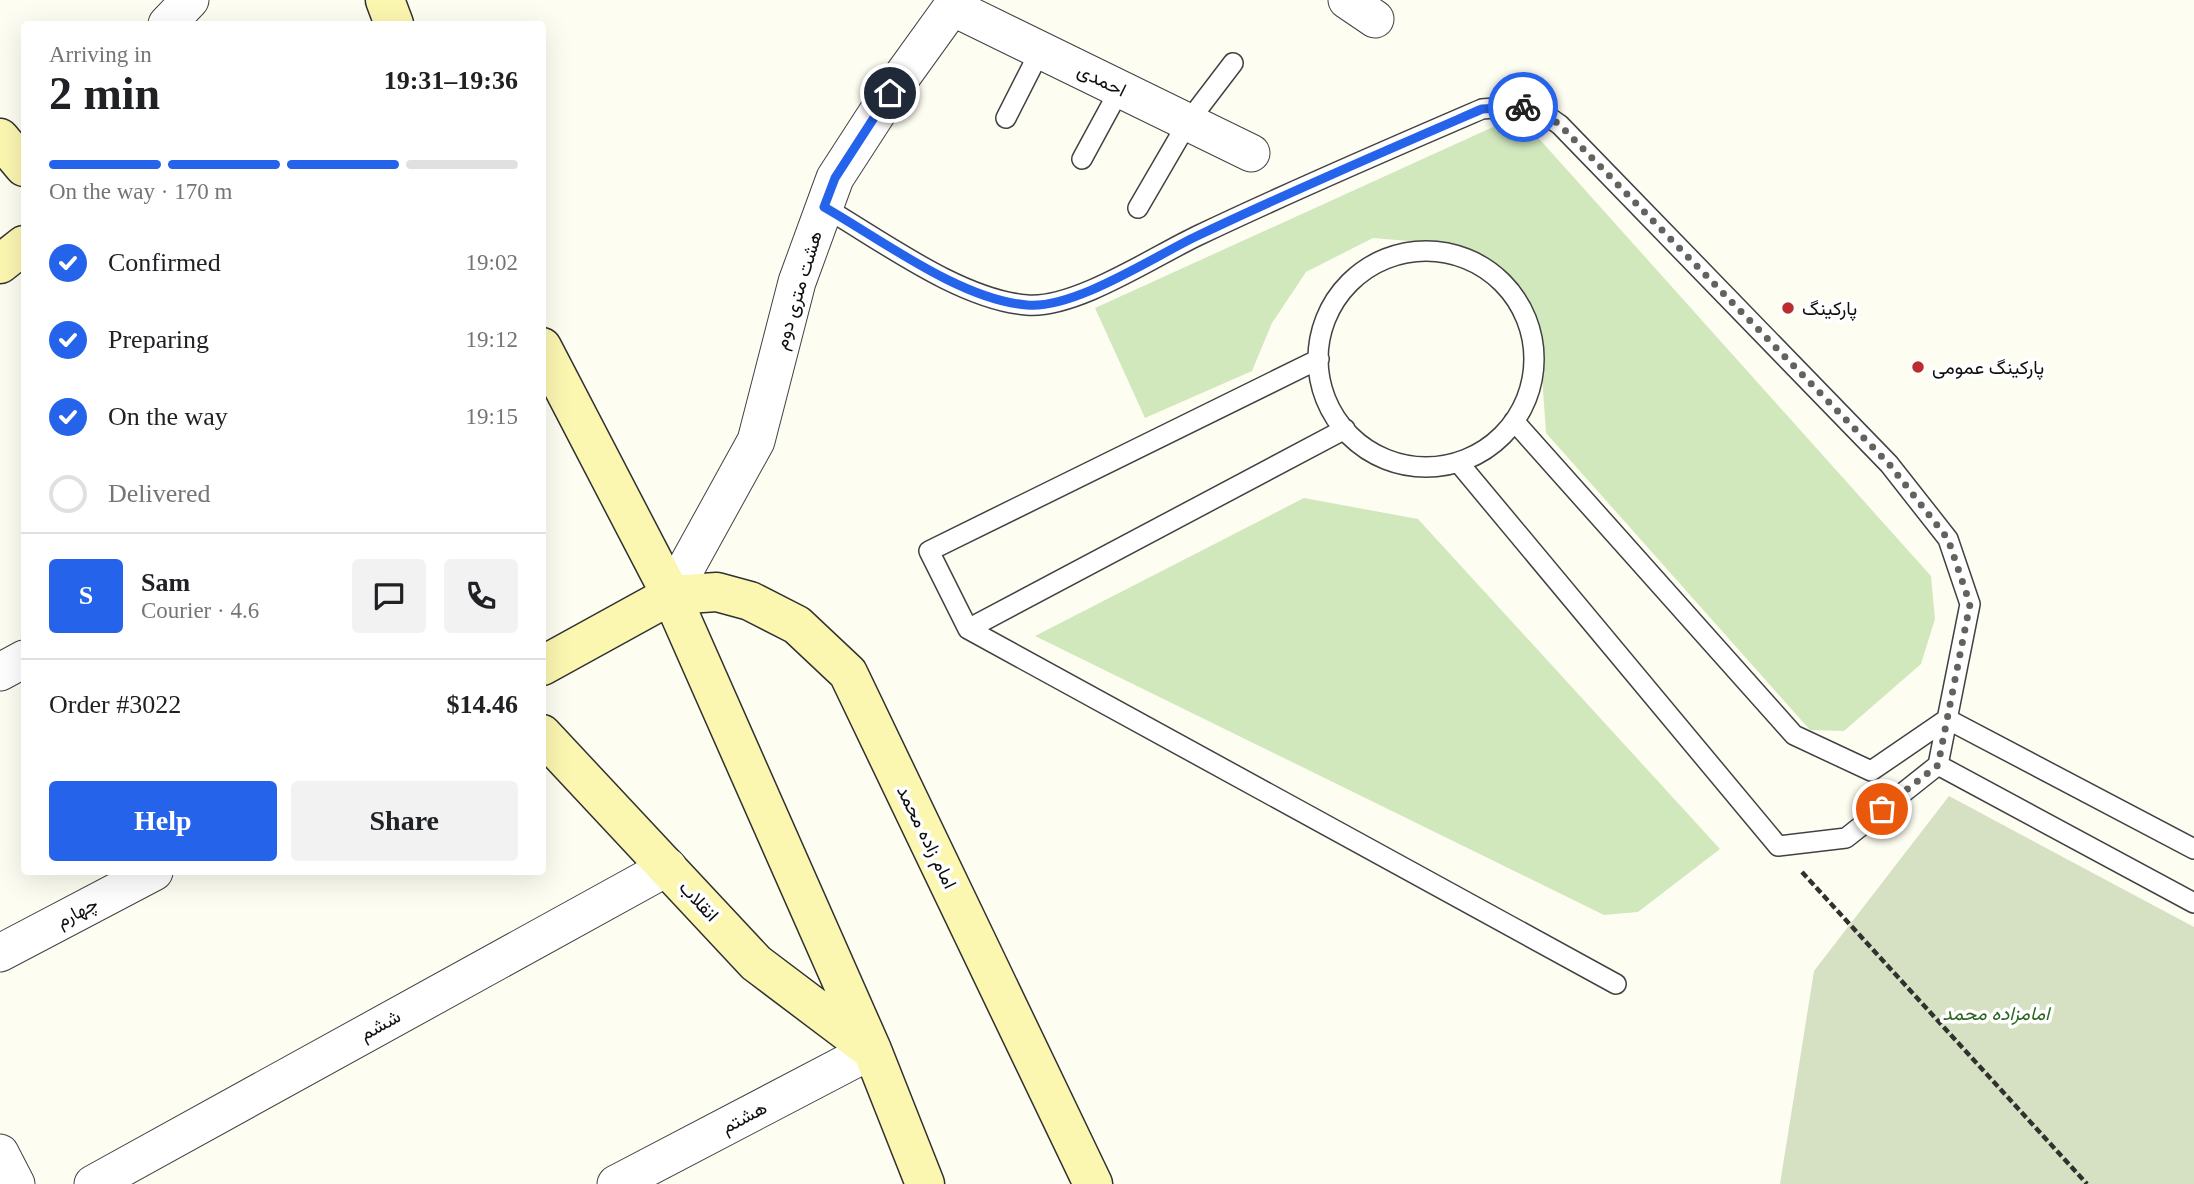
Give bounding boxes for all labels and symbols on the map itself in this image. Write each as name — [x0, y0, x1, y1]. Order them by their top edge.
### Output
street label: احمدی — [1074, 59, 1130, 102]
pin — [860, 63, 920, 123]
courier — [1488, 72, 1558, 142]
street label: هشت متری دوم — [770, 228, 828, 352]
place label: پارکینگ — [1802, 298, 1857, 322]
marker: پارکینگ — [1780, 300, 1796, 316]
place label: پارکینگ عمومی — [1932, 357, 2044, 381]
marker: پارکینگ عمومی — [1910, 359, 1926, 375]
pin — [1852, 779, 1912, 839]
street label: امام زاده محمد — [891, 782, 961, 893]
street label: انقلاب — [674, 877, 723, 926]
street label: چهارم — [53, 893, 103, 934]
park label: امامزاده محمد — [1943, 1003, 2052, 1025]
street label: ششم — [356, 1005, 405, 1046]
street label: هشتم — [718, 1096, 771, 1139]

